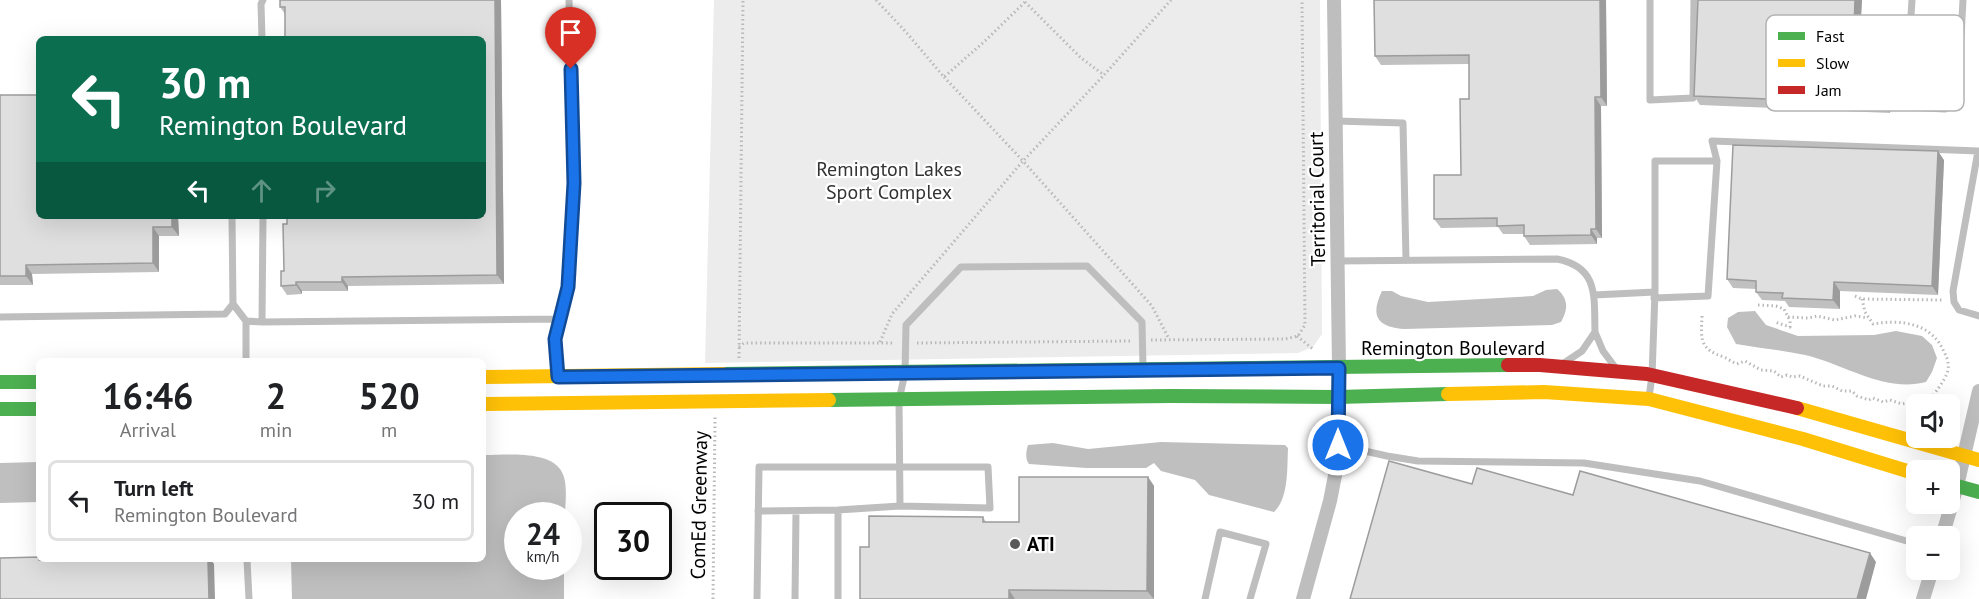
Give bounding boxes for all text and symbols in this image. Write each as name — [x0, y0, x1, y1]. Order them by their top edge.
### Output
pin — [545, 7, 596, 69]
legend — [1766, 15, 1964, 111]
icon: arrive — [554, 16, 587, 49]
text: Fast — [1816, 26, 1845, 46]
text: Slow — [1816, 53, 1850, 73]
text: 30 m — [159, 55, 251, 110]
icon: left — [60, 60, 138, 138]
text: Jam — [1815, 80, 1842, 100]
text: Remington Boulevard — [159, 108, 407, 142]
street label: Territorial Court — [1303, 131, 1331, 267]
park label: Remington Lakes Sport Complex — [816, 156, 962, 205]
icon: left — [182, 174, 215, 207]
icon: ahead — [245, 174, 278, 207]
icon: right — [308, 174, 341, 207]
street label: Remington Boulevard — [1361, 335, 1545, 361]
text: 16:46 — [102, 372, 194, 419]
text: 2 — [266, 372, 286, 419]
text: 520 — [359, 372, 420, 419]
map controls — [1906, 394, 1960, 580]
button: sound — [1906, 394, 1960, 448]
position arrow — [1306, 413, 1370, 477]
text: Arrival — [120, 417, 176, 443]
text: min — [260, 417, 292, 443]
text: m — [381, 417, 397, 443]
street label: ComEd Greenway — [685, 430, 713, 579]
button: + — [1906, 460, 1960, 514]
text: Turn left — [114, 474, 194, 502]
icon: left — [63, 484, 96, 517]
text: 30 m — [411, 487, 459, 515]
text: Remington Boulevard — [114, 502, 298, 528]
speed limit sign: 30 — [594, 502, 672, 580]
text: 24 — [526, 514, 560, 553]
button: − — [1906, 526, 1960, 580]
place label: ATI — [1027, 531, 1055, 557]
marker: ATI — [1008, 537, 1022, 551]
text: km/h — [527, 547, 559, 566]

